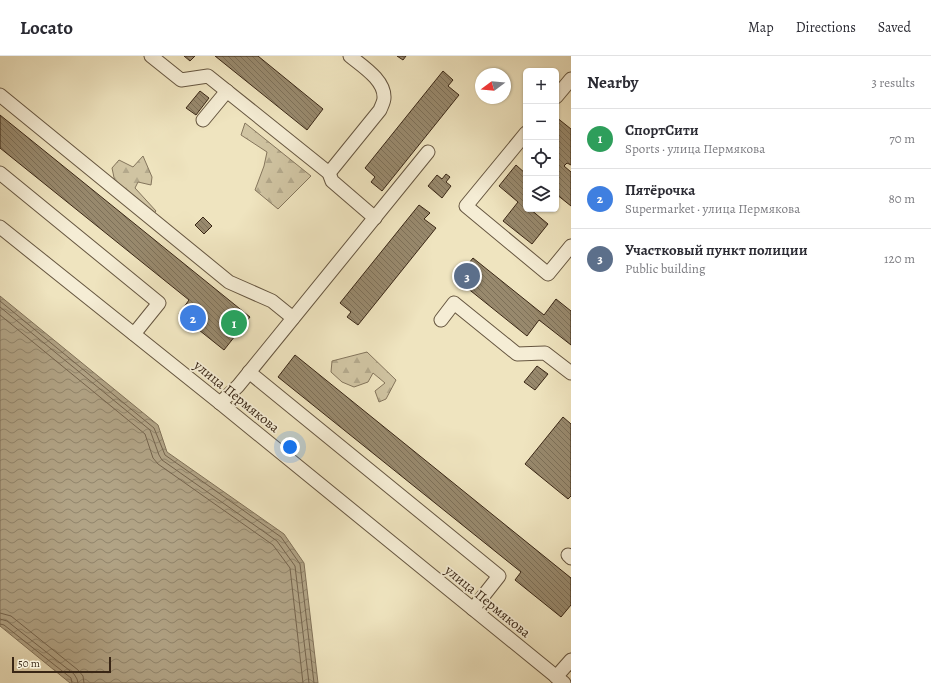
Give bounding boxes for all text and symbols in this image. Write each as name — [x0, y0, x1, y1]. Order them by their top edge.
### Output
text: Locato — [20, 15, 73, 41]
text: Map — [748, 18, 774, 37]
text: Directions — [796, 18, 856, 37]
text: Saved — [878, 18, 911, 37]
north arrow — [475, 68, 511, 104]
map controls — [523, 68, 559, 212]
button: + — [523, 68, 559, 104]
text: Nearby — [587, 71, 638, 94]
text: 3 results — [871, 74, 915, 91]
button: − — [523, 104, 559, 140]
text: СпортСити — [625, 120, 699, 140]
text: 1 — [598, 130, 602, 147]
text: 70 m — [889, 130, 915, 147]
button: locate — [523, 140, 559, 176]
text: Sports · улица Пермякова — [625, 140, 765, 157]
button: layers — [523, 176, 559, 212]
text: Пятёрочка — [625, 180, 695, 200]
text: 2 — [597, 190, 603, 207]
text: 80 m — [888, 190, 915, 207]
text: Supermarket · улица Пермякова — [625, 200, 800, 217]
text: Участковый пункт полиции — [625, 240, 808, 260]
text: 3 — [597, 250, 603, 267]
text: 120 m — [884, 250, 915, 267]
text: Public building — [625, 260, 705, 277]
pin: 3 — [454, 261, 480, 291]
pin: 2 — [180, 303, 206, 333]
pin: 1 — [221, 308, 247, 338]
street label: улица Пермякова — [189, 355, 284, 437]
your location — [280, 437, 300, 457]
street label: улица Пермякова — [440, 560, 535, 642]
scale bar — [12, 655, 111, 674]
text: 50 m — [18, 656, 40, 671]

